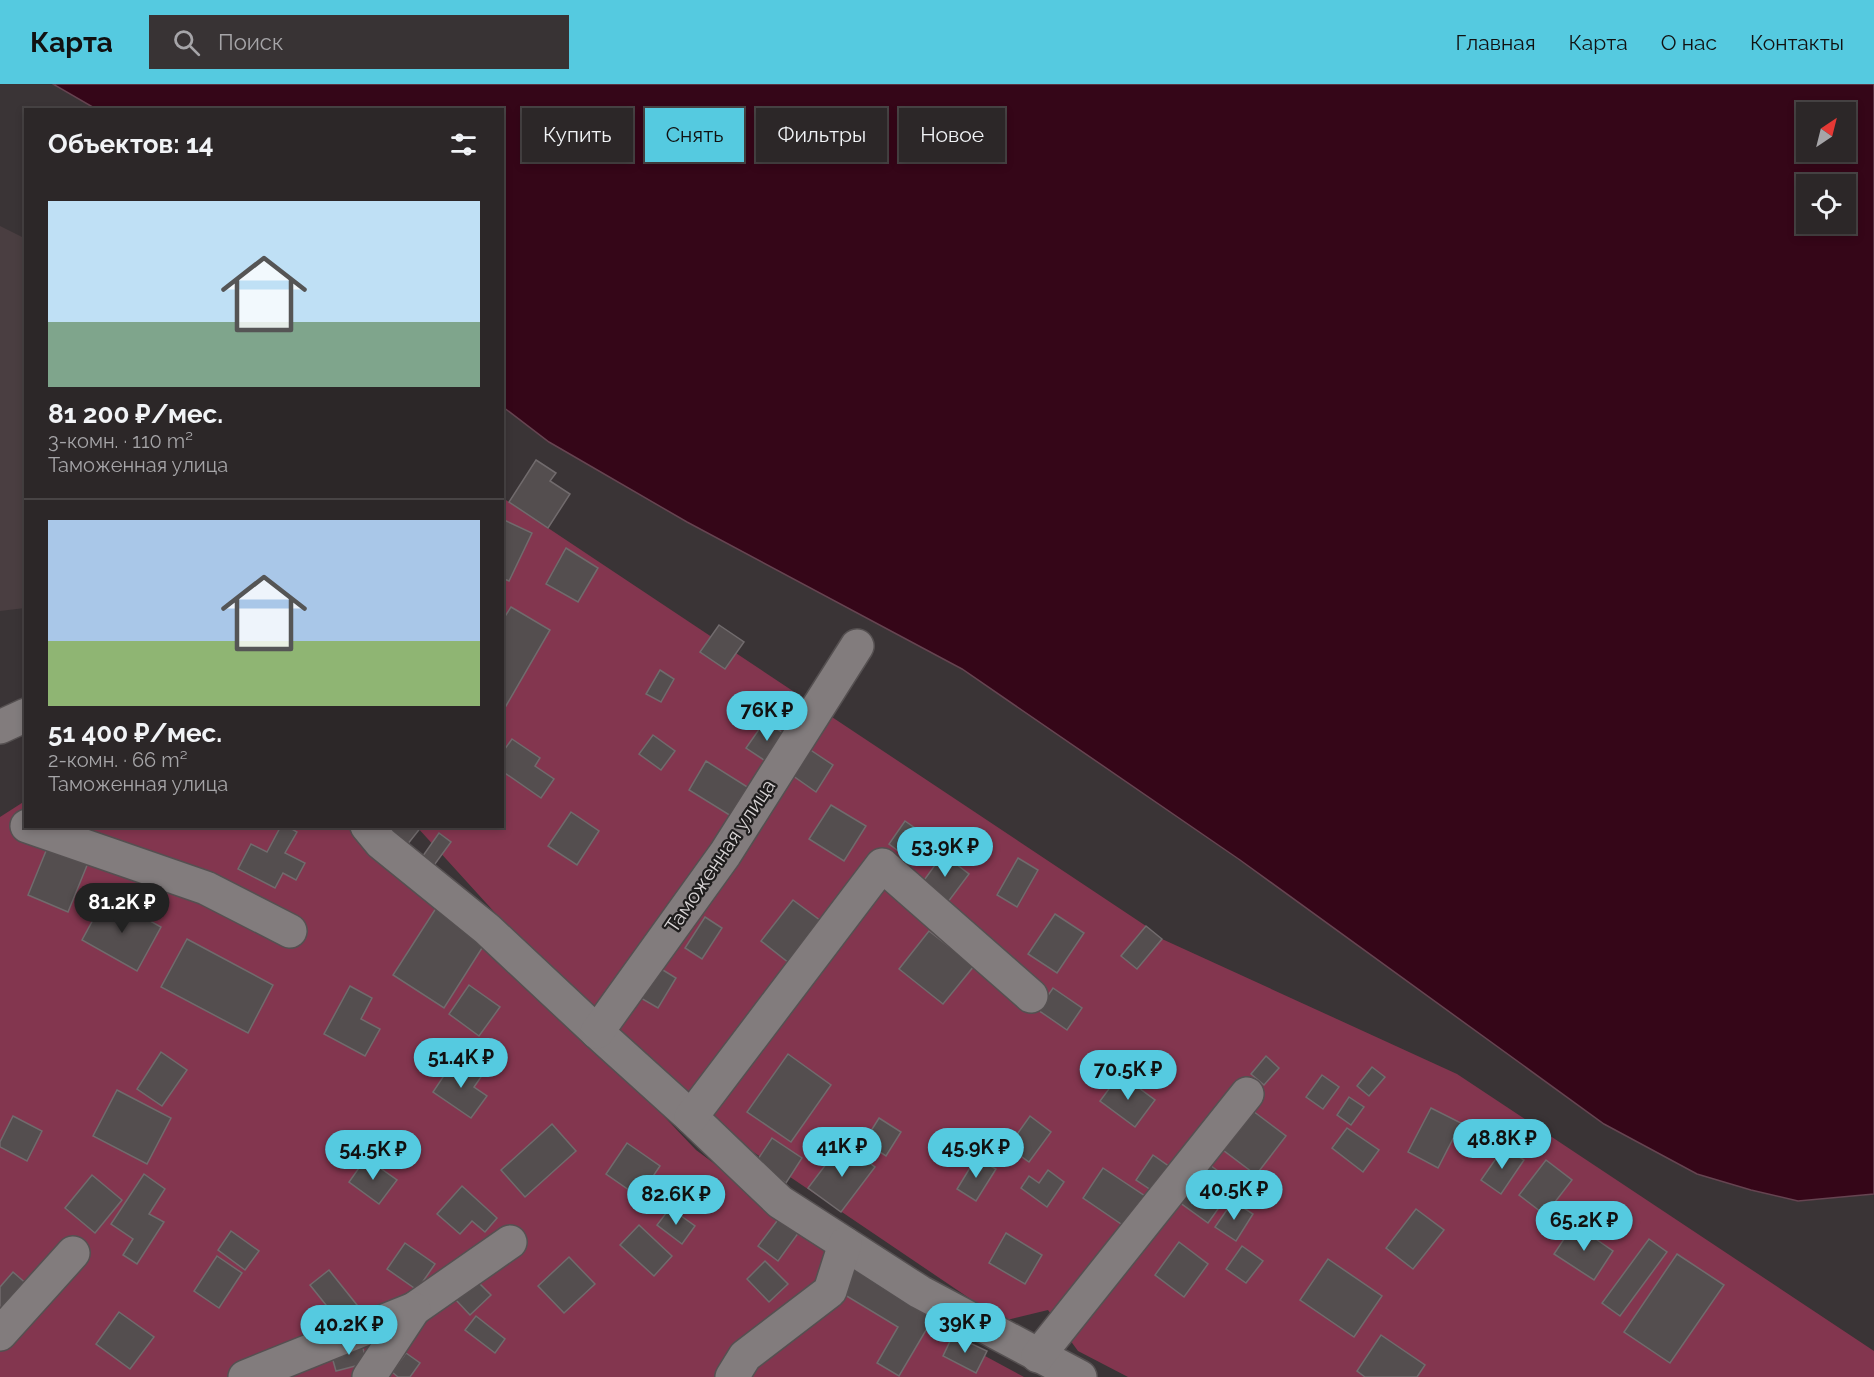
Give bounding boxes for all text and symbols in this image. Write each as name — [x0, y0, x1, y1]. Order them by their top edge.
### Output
search box — [149, 15, 569, 69]
text: Карта — [30, 26, 113, 59]
icon: search — [170, 26, 203, 59]
text: Поиск — [218, 29, 283, 55]
text: Главная — [1456, 30, 1536, 55]
text: Карта — [1569, 30, 1628, 55]
text: О нас — [1661, 30, 1717, 55]
text: Контакты — [1750, 30, 1844, 55]
north arrow — [1796, 102, 1856, 162]
map controls — [1796, 102, 1856, 234]
chip: Купить — [522, 108, 633, 162]
chip: Снять — [645, 108, 744, 162]
chip: Фильтры — [756, 108, 887, 162]
chip: Новое — [899, 108, 1005, 162]
icon: filters — [447, 128, 480, 161]
text: Объектов: 14 — [48, 129, 214, 159]
button: locate — [1796, 174, 1856, 234]
icon: home — [210, 240, 318, 348]
text: 81 200 ₽/мес. — [48, 399, 223, 429]
text: 3-комн. · 110 m² — [48, 429, 193, 453]
text: Таможенная улица — [48, 453, 228, 477]
icon: home — [210, 559, 318, 667]
pin: 76K ₽ — [725, 691, 809, 742]
text: 76K ₽ — [741, 698, 793, 722]
text: 51 400 ₽/мес. — [48, 718, 222, 748]
text: 2-комн. · 66 m² — [48, 748, 187, 772]
text: Таможенная улица — [48, 772, 228, 796]
street label: Таможенная улица — [660, 775, 780, 937]
pin: 53.9K ₽ — [890, 827, 1000, 878]
text: 53.9K ₽ — [911, 834, 979, 858]
pin: 81.2K ₽ — [67, 883, 177, 934]
text: 81.2K ₽ — [88, 890, 156, 914]
pin: 51.4K ₽ — [406, 1038, 516, 1089]
text: 51.4K ₽ — [428, 1045, 494, 1069]
pin: 70.5K ₽ — [1073, 1050, 1183, 1101]
text: 70.5K ₽ — [1094, 1057, 1162, 1081]
pin: 48.8K ₽ — [1447, 1119, 1557, 1170]
text: 48.8K ₽ — [1467, 1126, 1537, 1150]
pin: 41K ₽ — [800, 1127, 884, 1178]
pin: 45.9K ₽ — [921, 1128, 1031, 1179]
pin: 54.5K ₽ — [318, 1130, 428, 1181]
text: 41K ₽ — [817, 1134, 867, 1158]
text: 45.9K ₽ — [942, 1135, 1010, 1159]
text: 54.5K ₽ — [339, 1137, 407, 1161]
pin: 40.5K ₽ — [1179, 1170, 1289, 1221]
pin: 82.6K ₽ — [621, 1175, 731, 1226]
text: 40.5K ₽ — [1200, 1177, 1268, 1201]
text: 82.6K ₽ — [641, 1182, 711, 1206]
pin: 65.2K ₽ — [1529, 1201, 1639, 1252]
text: 65.2K ₽ — [1550, 1208, 1618, 1232]
pin: 39K ₽ — [923, 1303, 1007, 1354]
pin: 40.2K ₽ — [294, 1305, 404, 1356]
text: 39K ₽ — [939, 1310, 991, 1334]
text: 40.2K ₽ — [314, 1312, 384, 1336]

